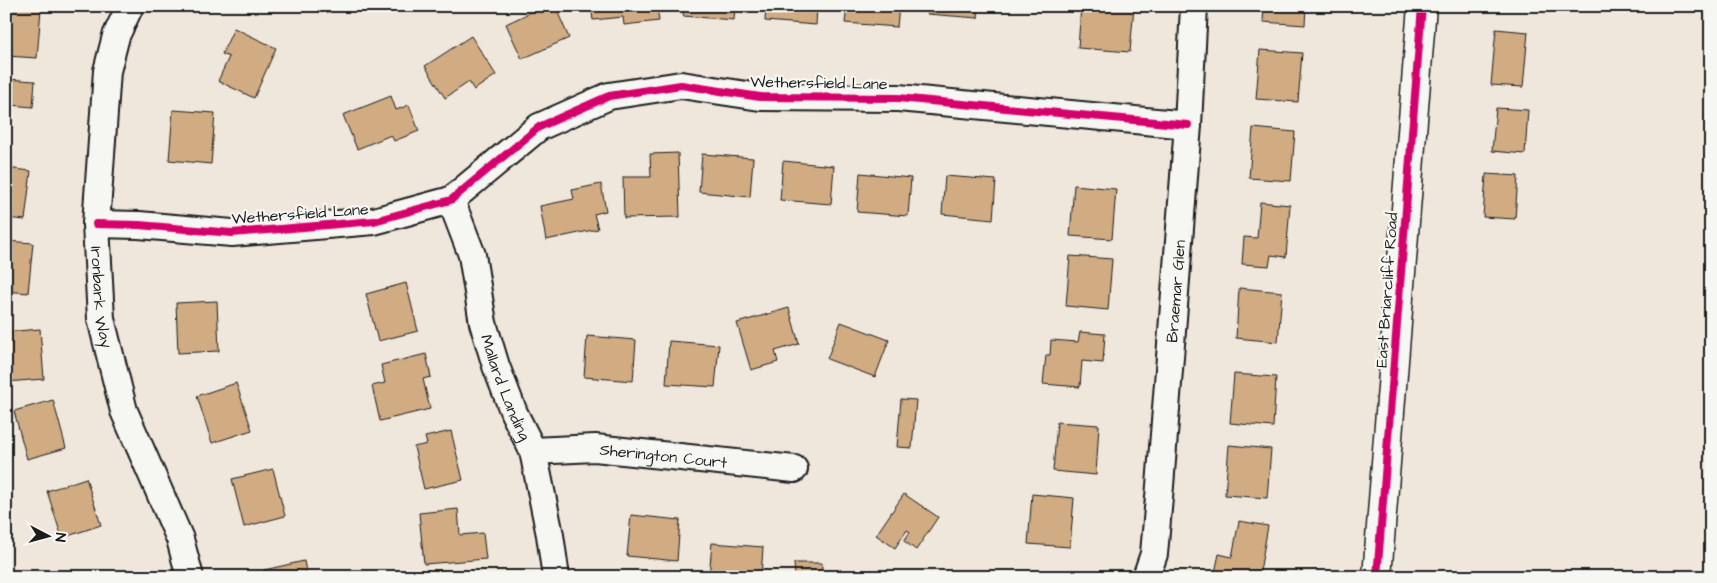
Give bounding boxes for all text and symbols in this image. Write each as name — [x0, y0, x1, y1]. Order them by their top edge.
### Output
street label: Wethersfield Lane — [750, 71, 888, 95]
street label: Wethersfield Lane — [231, 198, 370, 230]
street label: East Briarcliff Road — [1371, 212, 1403, 368]
street label: Braemar Glen — [1161, 239, 1191, 344]
street label: Ironbark Way — [85, 246, 118, 351]
street label: Mallard Landing — [475, 332, 536, 445]
street label: Sherington Court — [599, 439, 729, 474]
north arrow — [22, 510, 72, 560]
text: N — [50, 532, 70, 543]

